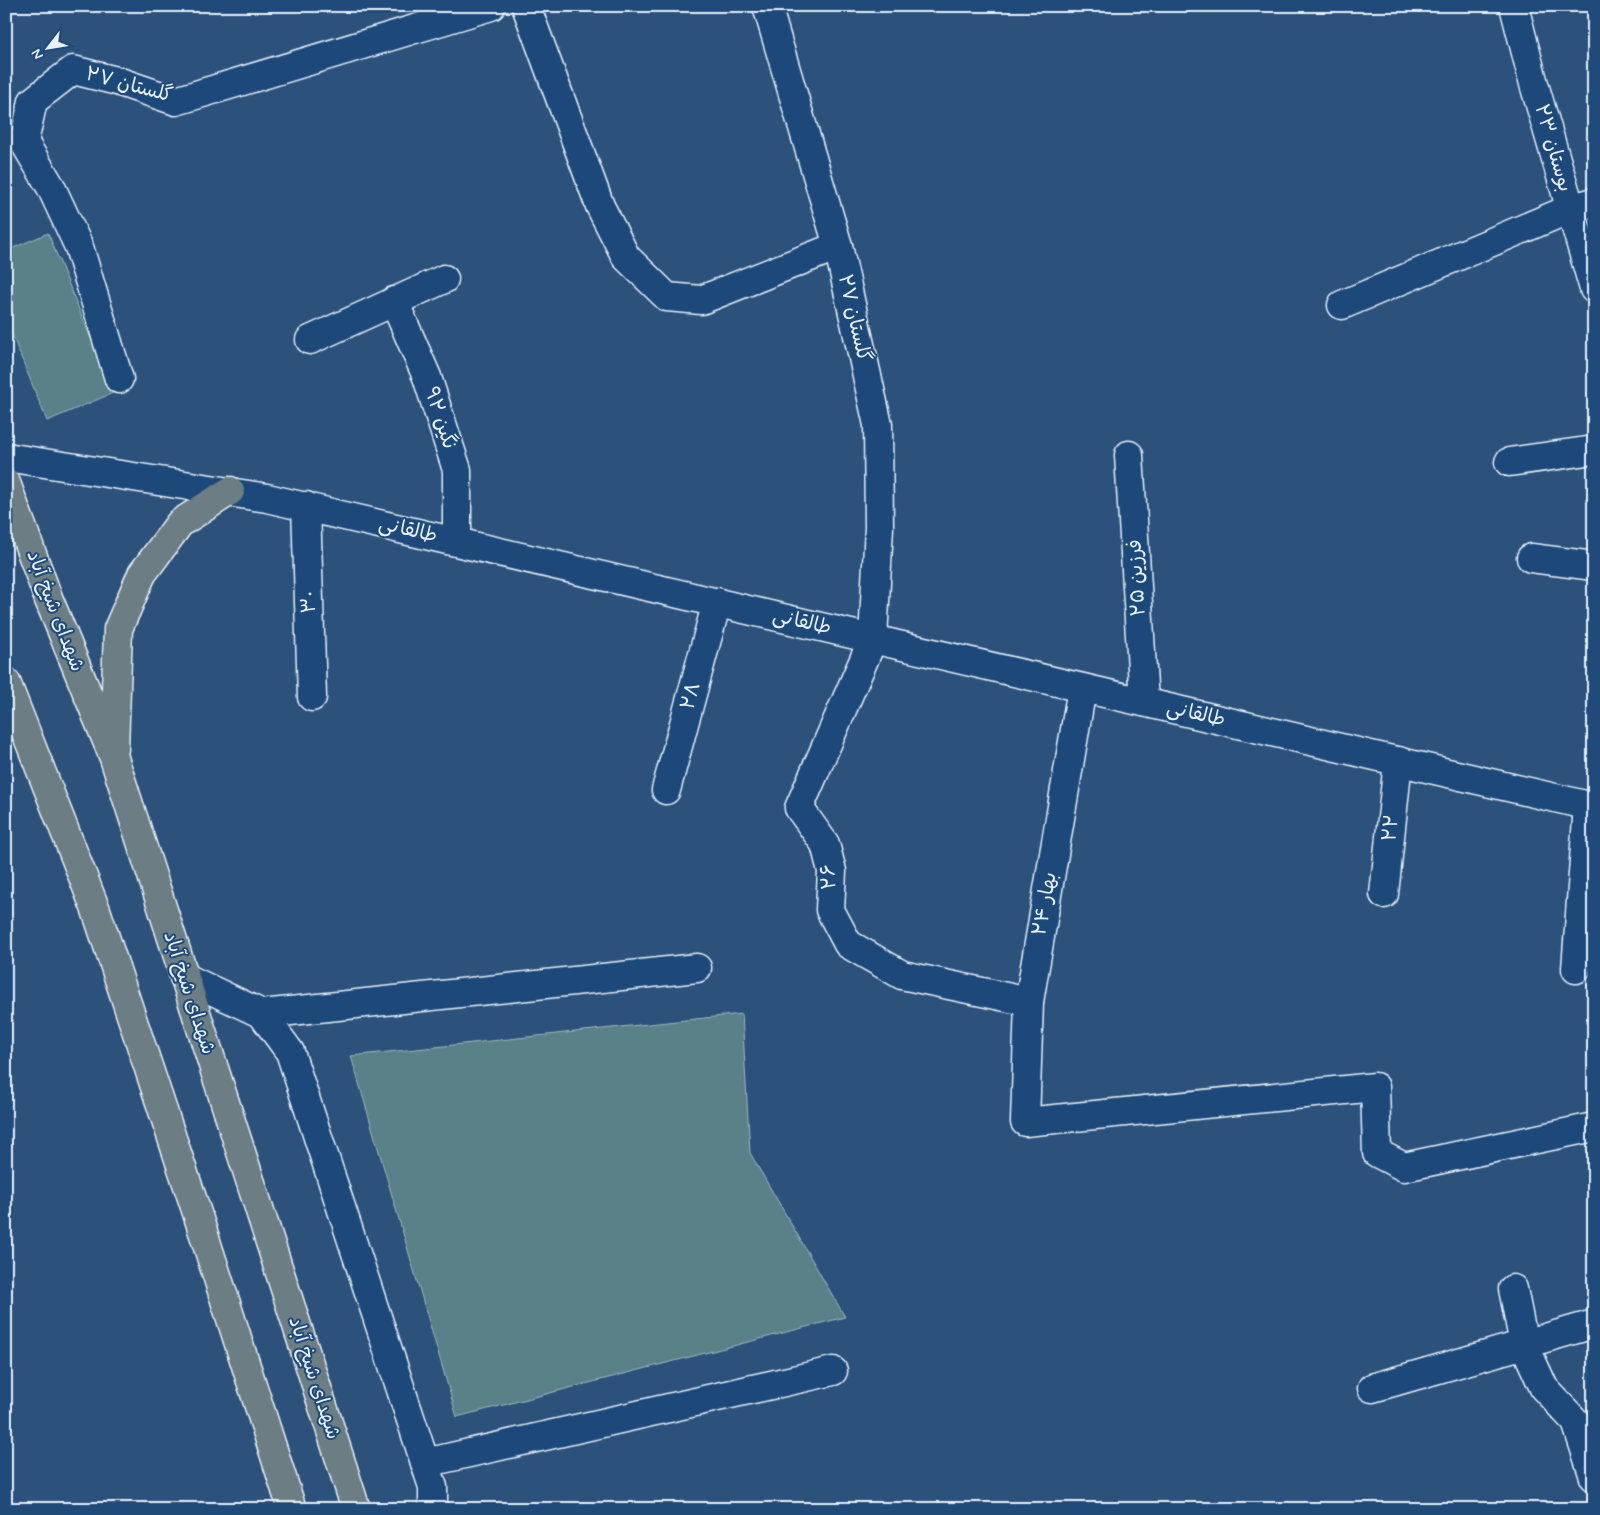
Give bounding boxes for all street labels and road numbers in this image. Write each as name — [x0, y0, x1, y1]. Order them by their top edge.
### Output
street label: گلستان ۲۷ — [83, 60, 175, 110]
street label: بوستان ۲۳ — [1528, 101, 1578, 195]
street label: گلستان ۲۷ — [831, 272, 877, 364]
street label: نگین ۹۲ — [417, 383, 463, 453]
street label: طالقانی — [376, 510, 440, 550]
street label: فرزین ۲۵ — [1121, 539, 1153, 617]
street label: شهدای شیخ آباد — [20, 547, 90, 675]
street label: ۳۰ — [295, 590, 323, 614]
street label: طالقانی — [770, 602, 834, 642]
street label: ۲۸ — [674, 679, 708, 713]
street label: طالقانی — [1164, 694, 1228, 734]
street label: ۲۲ — [1376, 813, 1406, 843]
street label: ۲۶ — [815, 863, 843, 891]
street label: بهار ۲۴ — [1026, 870, 1064, 938]
street label: شهدای شیخ آباد — [156, 928, 222, 1058]
street label: شهدای شیخ آباد — [281, 1313, 347, 1443]

